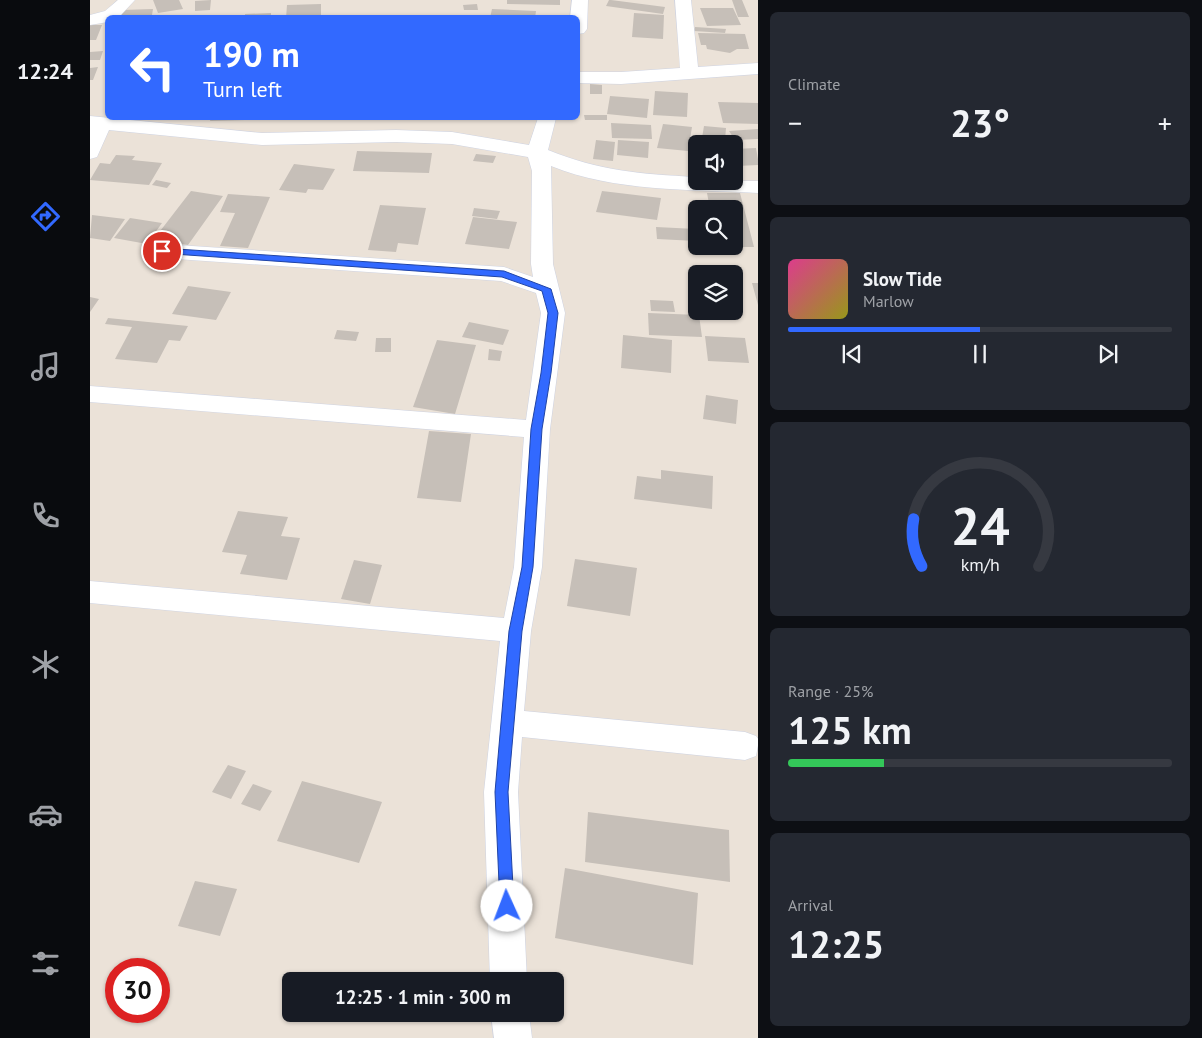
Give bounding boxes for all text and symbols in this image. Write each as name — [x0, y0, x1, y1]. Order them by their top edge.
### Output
text: 190 m — [203, 31, 300, 77]
icon: left — [120, 35, 185, 100]
text: 12:24 — [17, 57, 73, 85]
text: Climate — [788, 74, 840, 94]
text: Turn left — [203, 75, 282, 103]
text: 23° — [950, 98, 1010, 147]
text: − — [788, 104, 802, 141]
text: + — [1158, 104, 1172, 141]
map controls — [688, 135, 743, 320]
button: sound — [688, 135, 743, 190]
icon: directions — [28, 199, 63, 234]
button: search — [688, 200, 743, 255]
pin — [141, 230, 183, 272]
icon: arrive — [148, 237, 176, 265]
button: layers — [688, 265, 743, 320]
text: Slow Tide — [863, 267, 942, 291]
text: Marlow — [863, 291, 914, 311]
icon: previous — [838, 340, 866, 368]
icon: pause — [966, 340, 994, 368]
icon: next — [1094, 340, 1122, 368]
icon: music — [28, 349, 63, 384]
text: 24 — [951, 492, 1009, 559]
icon: phone — [28, 498, 63, 533]
text: km/h — [960, 553, 1000, 576]
icon: climate — [28, 647, 63, 682]
text: Range · 25% — [788, 681, 873, 701]
text: 125 km — [788, 705, 912, 754]
icon: car — [28, 797, 63, 832]
position arrow — [480, 879, 532, 931]
text: Arrival — [788, 895, 833, 915]
text: 12:25 — [788, 919, 884, 968]
icon: filters — [28, 946, 63, 981]
speed limit sign: 30 — [105, 958, 170, 1023]
text: 12:25 · 1 min · 300 m — [335, 985, 511, 1009]

